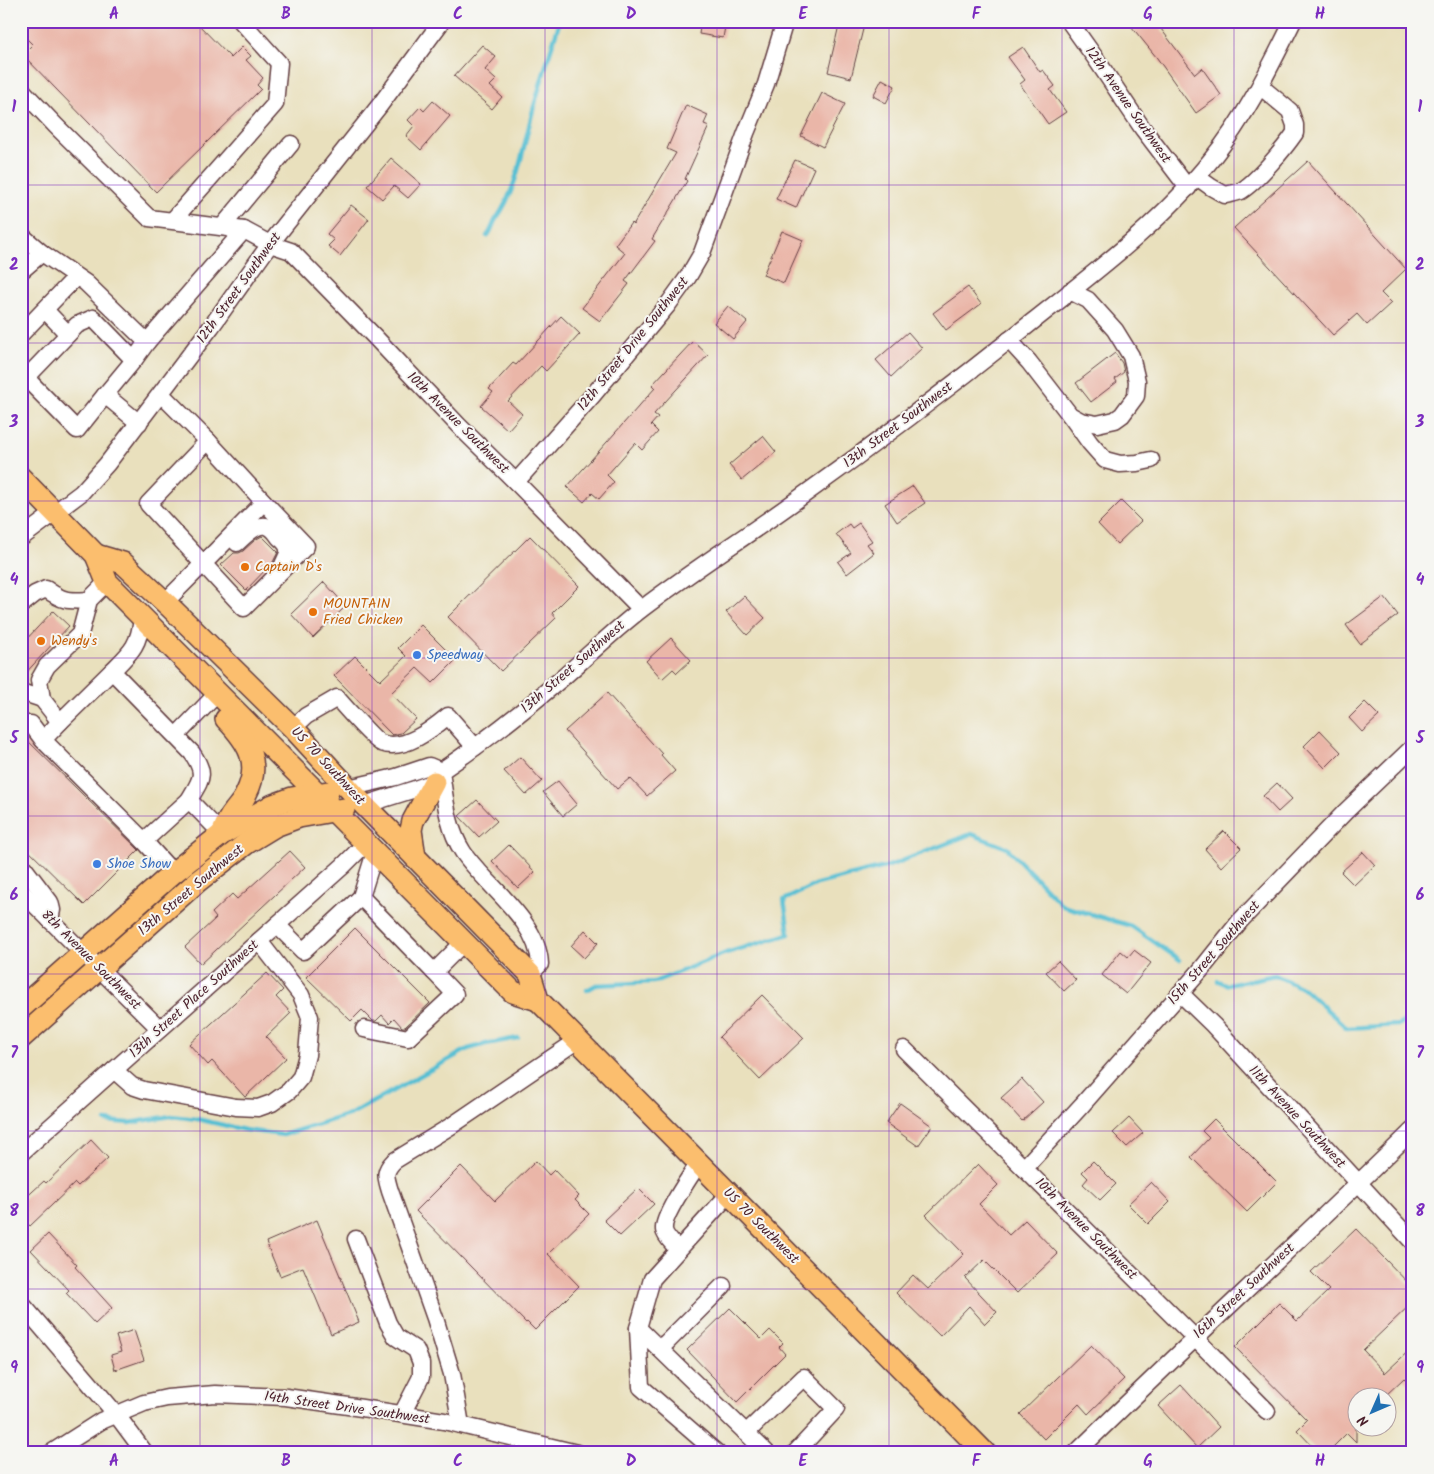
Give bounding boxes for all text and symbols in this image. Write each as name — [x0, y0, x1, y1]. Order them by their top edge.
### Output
text: A — [109, 2, 119, 27]
text: B — [281, 2, 291, 27]
text: C — [453, 2, 463, 27]
text: D — [626, 2, 637, 27]
text: E — [799, 2, 809, 27]
text: F — [972, 2, 982, 27]
text: G — [1143, 2, 1153, 27]
text: H — [1315, 2, 1325, 27]
street label: 12th Avenue Southwest — [1079, 42, 1177, 168]
text: 1 — [12, 95, 17, 120]
text: 1 — [1418, 95, 1423, 120]
street label: 12th Street Southwest — [191, 227, 287, 348]
text: 2 — [9, 253, 19, 278]
text: 2 — [1415, 253, 1425, 278]
street label: 12th Street Drive Southwest — [572, 272, 695, 416]
street label: 10th Avenue Southwest — [402, 367, 515, 480]
street label: 13th Street Southwest — [838, 376, 958, 474]
text: 3 — [9, 410, 19, 435]
text: 3 — [1415, 410, 1425, 435]
place label: Captain D's — [255, 556, 322, 578]
marker: Captain D's — [239, 561, 251, 573]
text: 4 — [10, 568, 19, 593]
text: 4 — [1416, 568, 1425, 593]
place label: MOUNTAIN Fried Chicken — [323, 593, 403, 631]
marker: MOUNTAIN Fried Chicken — [307, 606, 319, 618]
street label: 13th Street Southwest — [516, 615, 631, 719]
place label: Wendy's — [51, 630, 97, 652]
marker: Wendy's — [35, 635, 47, 647]
place label: Speedway — [427, 644, 484, 666]
marker: Speedway — [411, 649, 423, 661]
street label: US 70 Southwest — [286, 722, 371, 811]
text: 5 — [9, 726, 20, 751]
text: 5 — [1415, 726, 1426, 751]
street label: 13th Street Southwest — [133, 839, 249, 941]
place label: Shoe Show — [107, 853, 171, 875]
marker: Shoe Show — [91, 858, 103, 870]
text: 6 — [10, 883, 19, 908]
text: 6 — [1416, 883, 1425, 908]
street label: 15th Street Southwest — [1162, 895, 1266, 1010]
street label: 8th Avenue Southwest — [36, 905, 147, 1016]
street label: 13th Street Place Southwest — [124, 934, 264, 1063]
text: 7 — [10, 1041, 18, 1066]
text: 7 — [1416, 1041, 1424, 1066]
street label: 11th Avenue Southwest — [1243, 1060, 1351, 1174]
street label: 10th Avenue Southwest — [1030, 1173, 1143, 1286]
street label: US 70 Southwest — [718, 1183, 805, 1270]
text: 8 — [9, 1199, 19, 1224]
text: 8 — [1415, 1199, 1425, 1224]
street label: 16th Street Southwest — [1188, 1237, 1300, 1344]
text: 9 — [10, 1356, 18, 1381]
text: 9 — [1416, 1356, 1424, 1381]
street label: 14th Street Drive Southwest — [263, 1385, 432, 1431]
north arrow — [1346, 1386, 1396, 1436]
text: N — [1352, 1409, 1374, 1431]
text: A — [109, 1449, 119, 1474]
text: B — [281, 1449, 291, 1474]
text: C — [453, 1449, 463, 1474]
text: D — [626, 1449, 637, 1474]
text: E — [799, 1449, 809, 1474]
text: F — [972, 1449, 982, 1474]
text: G — [1143, 1449, 1153, 1474]
text: H — [1315, 1449, 1325, 1474]

